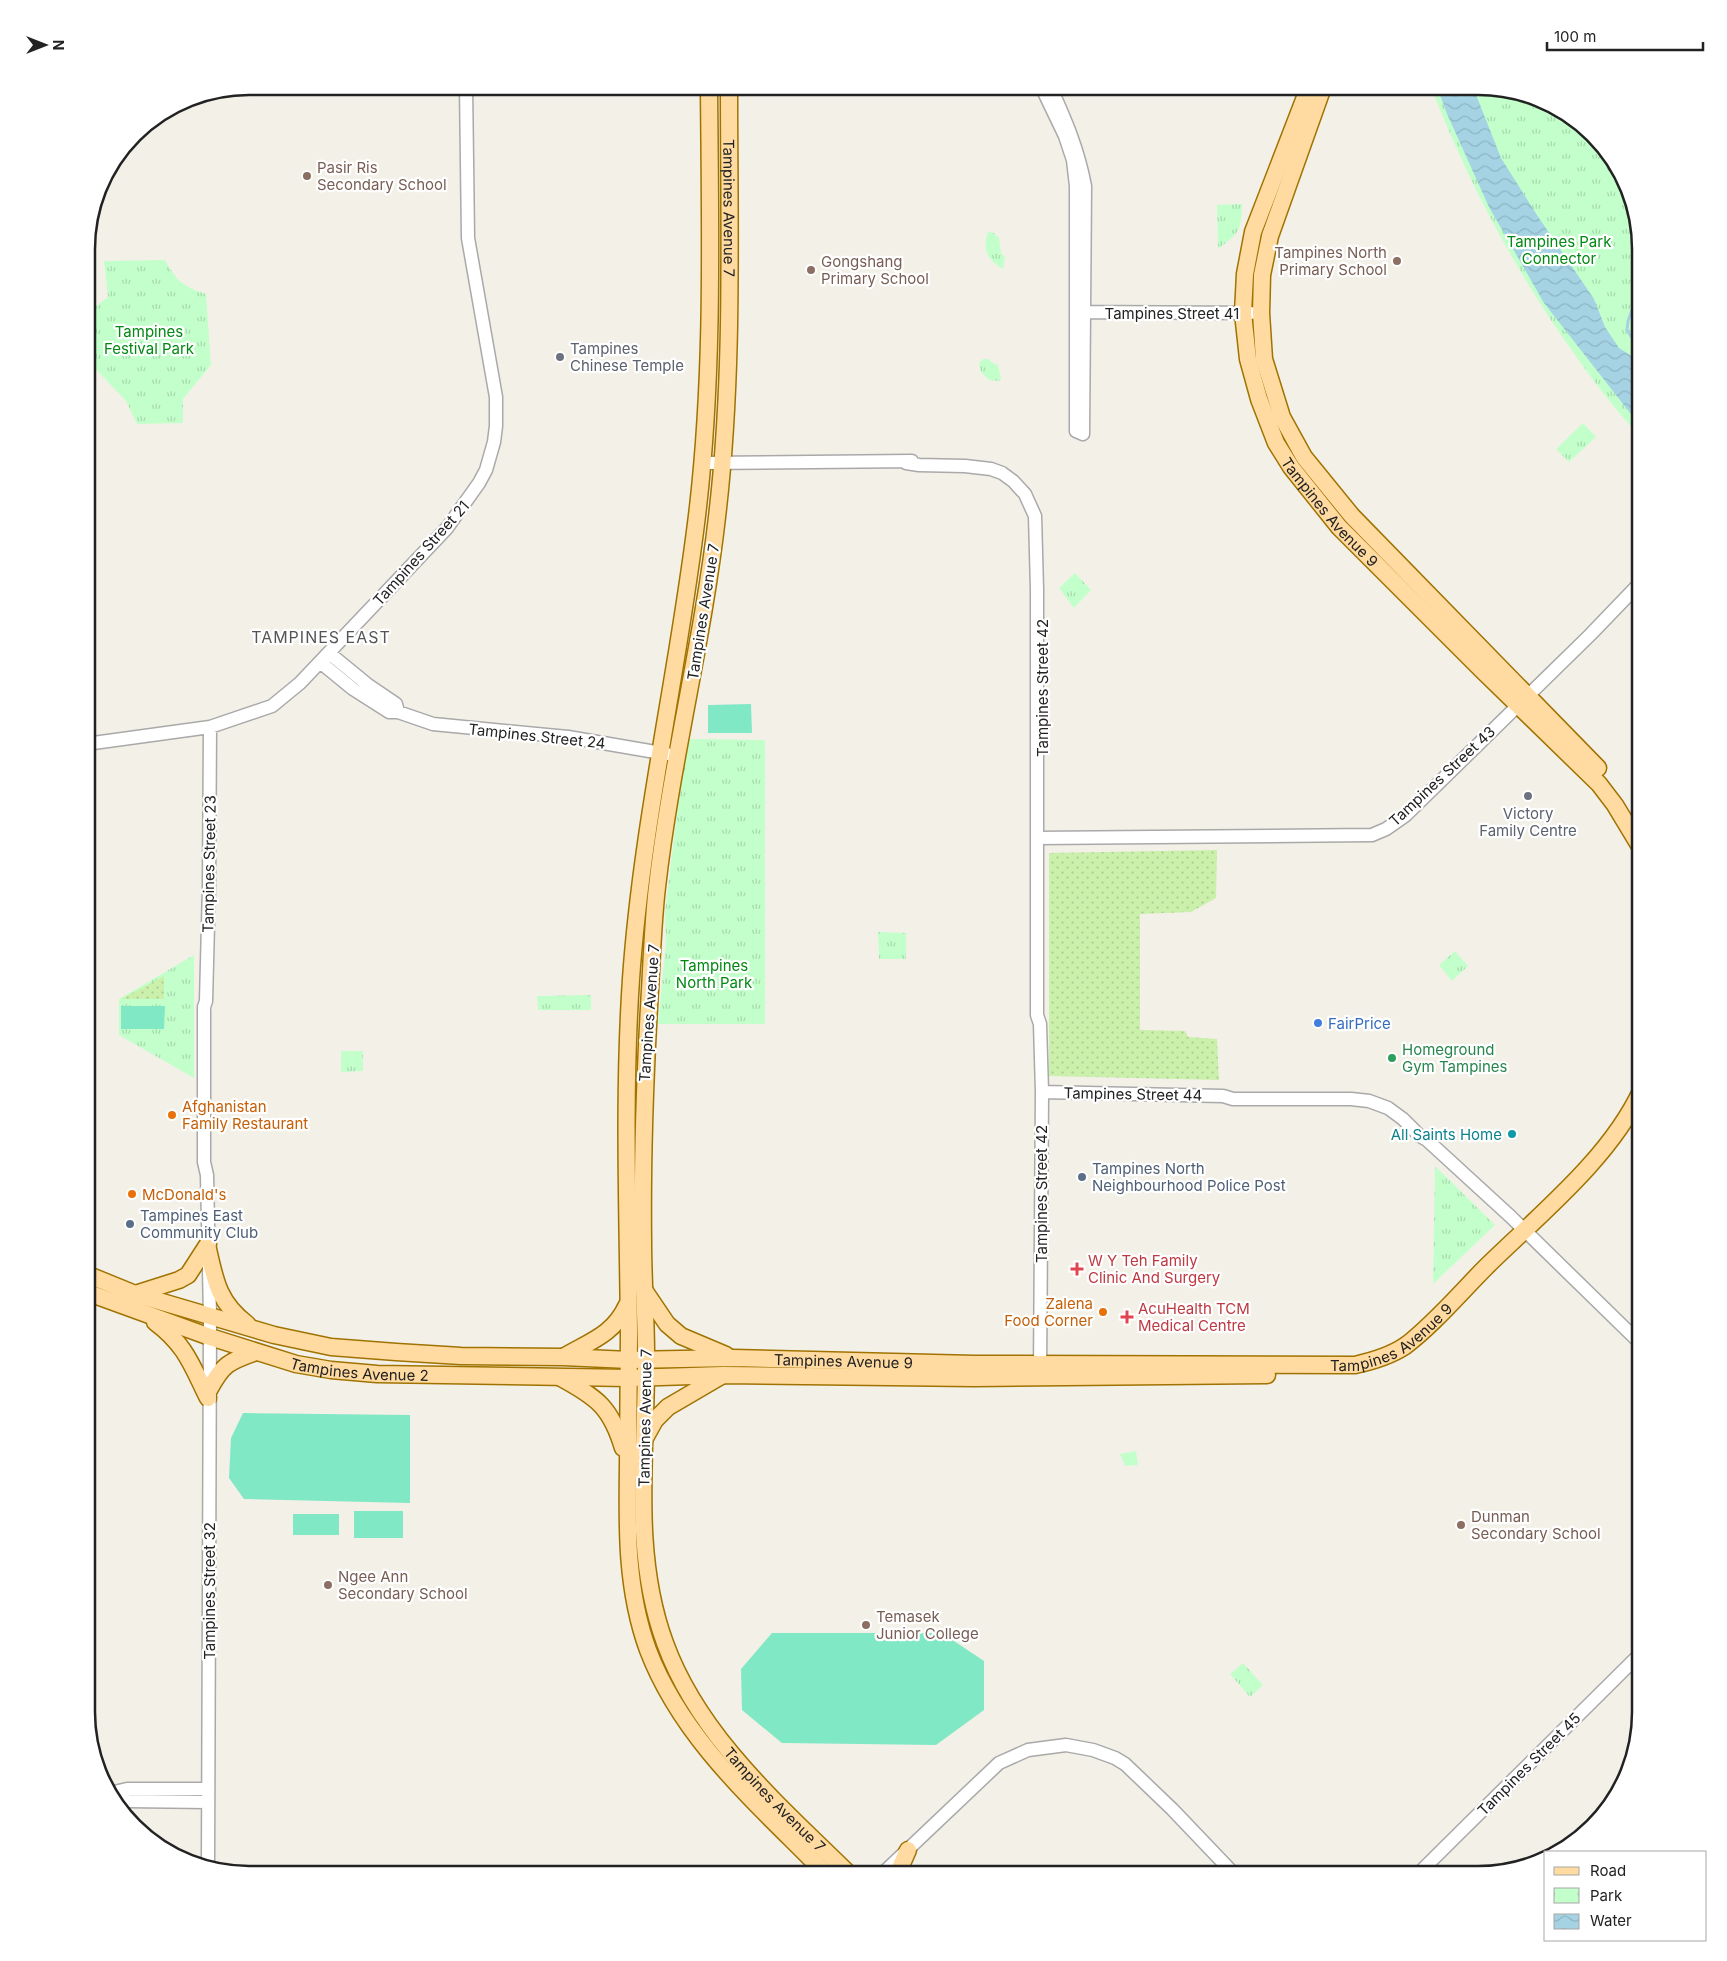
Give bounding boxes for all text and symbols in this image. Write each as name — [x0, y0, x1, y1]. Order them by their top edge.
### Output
north arrow — [20, 20, 70, 70]
scale bar — [1547, 20, 1703, 52]
text: 100 m — [1554, 27, 1596, 46]
text: N — [50, 40, 67, 50]
street label: Tampines Avenue 7 — [720, 139, 739, 277]
place label: Pasir Ris Secondary School — [317, 158, 447, 194]
marker: Pasir Ris Secondary School — [301, 170, 313, 182]
park label: Tampines Park Connector — [1507, 232, 1612, 268]
place label: Tampines North Primary School — [1274, 243, 1387, 279]
place label: Gongshang Primary School — [821, 252, 929, 288]
marker: Tampines North Primary School — [1391, 255, 1403, 267]
marker: Gongshang Primary School — [805, 264, 817, 276]
street label: Tampines Street 41 — [1105, 304, 1239, 323]
park label: Tampines Festival Park — [104, 322, 195, 358]
place label: Tampines Chinese Temple — [570, 339, 684, 375]
marker: Tampines Chinese Temple — [554, 351, 566, 363]
street label: Tampines Avenue 9 — [1278, 453, 1383, 571]
street label: Tampines Street 21 — [369, 497, 473, 609]
street label: Tampines Avenue 7 — [683, 542, 723, 682]
street label: Tampines Street 42 — [1033, 619, 1052, 757]
district label: TAMPINES EAST — [251, 627, 391, 647]
street label: Tampines Street 24 — [467, 719, 607, 753]
street label: Tampines Street 43 — [1385, 722, 1499, 830]
marker: Victory Family Centre — [1522, 790, 1534, 802]
street label: Tampines Street 23 — [198, 795, 220, 933]
place label: Victory Family Centre — [1479, 804, 1577, 840]
street label: Tampines Avenue 7 — [635, 943, 663, 1083]
park label: Tampines North Park — [676, 956, 753, 992]
place label: FairPrice — [1328, 1014, 1391, 1033]
marker: FairPrice — [1312, 1017, 1324, 1029]
place label: Homeground Gym Tampines — [1402, 1040, 1508, 1076]
marker: Homeground Gym Tampines — [1386, 1052, 1398, 1064]
street label: Tampines Street 44 — [1064, 1083, 1202, 1105]
place label: Afghanistan Family Restaurant — [182, 1097, 308, 1133]
marker: Afghanistan Family Restaurant — [166, 1109, 178, 1121]
street label: Tampines Street 42 — [1032, 1125, 1051, 1263]
place label: All Saints Home — [1391, 1125, 1502, 1144]
marker: All Saints Home — [1506, 1128, 1518, 1140]
place label: Tampines North Neighbourhood Police Post — [1092, 1159, 1286, 1195]
marker: Tampines North Neighbourhood Police Post — [1076, 1171, 1088, 1183]
place label: McDonald's — [142, 1185, 227, 1204]
marker: McDonald's — [126, 1188, 138, 1200]
place label: Tampines East Community Club — [140, 1206, 258, 1242]
marker: Tampines East Community Club — [124, 1218, 136, 1230]
place label: W Y Teh Family Clinic And Surgery — [1088, 1251, 1221, 1287]
marker: W Y Teh Family Clinic And Surgery — [1070, 1262, 1084, 1276]
place label: Zalena Food Corner — [1004, 1294, 1093, 1330]
place label: AcuHealth TCM Medical Centre — [1138, 1299, 1250, 1335]
street label: Tampines Avenue 9 — [1330, 1299, 1456, 1375]
marker: Zalena Food Corner — [1097, 1306, 1109, 1318]
marker: AcuHealth TCM Medical Centre — [1120, 1310, 1134, 1324]
street label: Tampines Avenue 7 — [634, 1349, 656, 1487]
street label: Tampines Avenue 9 — [774, 1350, 913, 1372]
street label: Tampines Avenue 2 — [288, 1353, 429, 1384]
place label: Dunman Secondary School — [1471, 1507, 1601, 1543]
marker: Dunman Secondary School — [1455, 1519, 1467, 1531]
street label: Tampines Street 32 — [200, 1522, 219, 1660]
place label: Ngee Ann Secondary School — [338, 1567, 468, 1603]
marker: Ngee Ann Secondary School — [322, 1579, 334, 1591]
place label: Temasek Junior College — [876, 1607, 979, 1643]
marker: Temasek Junior College — [860, 1619, 872, 1631]
street label: Tampines Street 45 — [1473, 1708, 1585, 1820]
street label: Tampines Avenue 7 — [720, 1743, 830, 1856]
legend — [1544, 1851, 1707, 1941]
text: Road — [1590, 1861, 1626, 1880]
text: Park — [1590, 1886, 1623, 1905]
text: Water — [1590, 1911, 1632, 1930]

